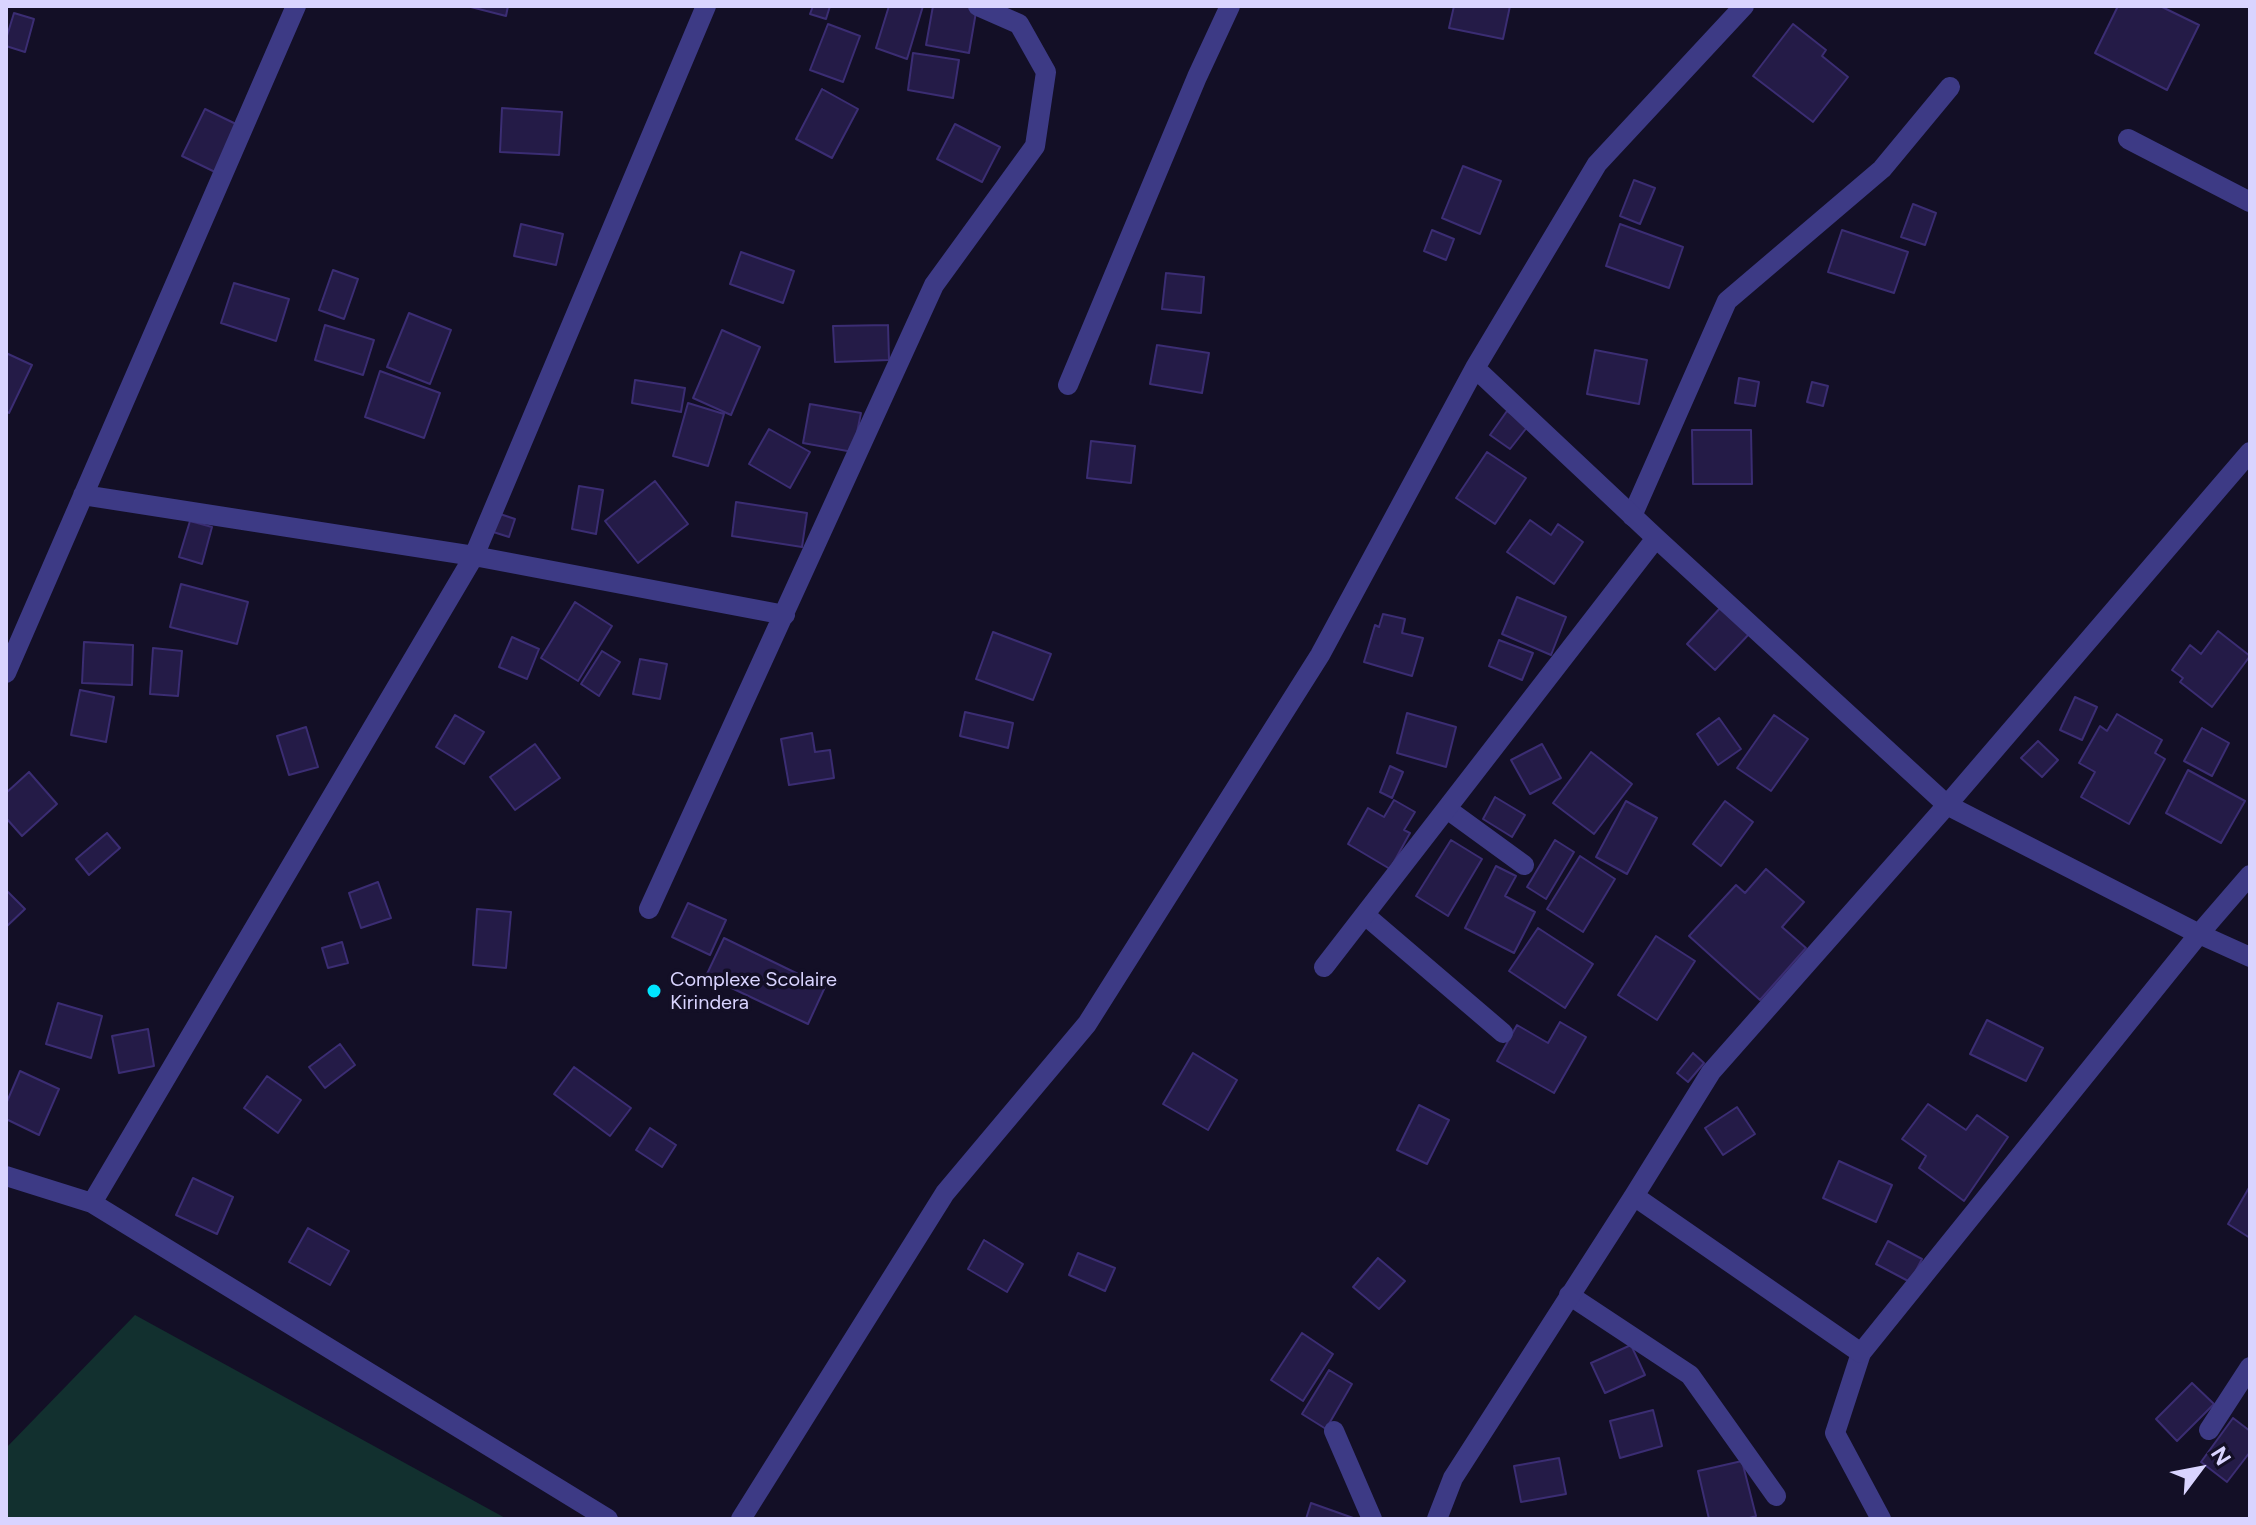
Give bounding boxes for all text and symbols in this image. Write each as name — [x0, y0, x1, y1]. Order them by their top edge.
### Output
place label: Complexe Scolaire Kirindera — [670, 968, 837, 1015]
marker: Complexe Scolaire Kirindera — [645, 982, 663, 1000]
north arrow — [2160, 1429, 2240, 1509]
text: N — [2205, 1442, 2237, 1470]

